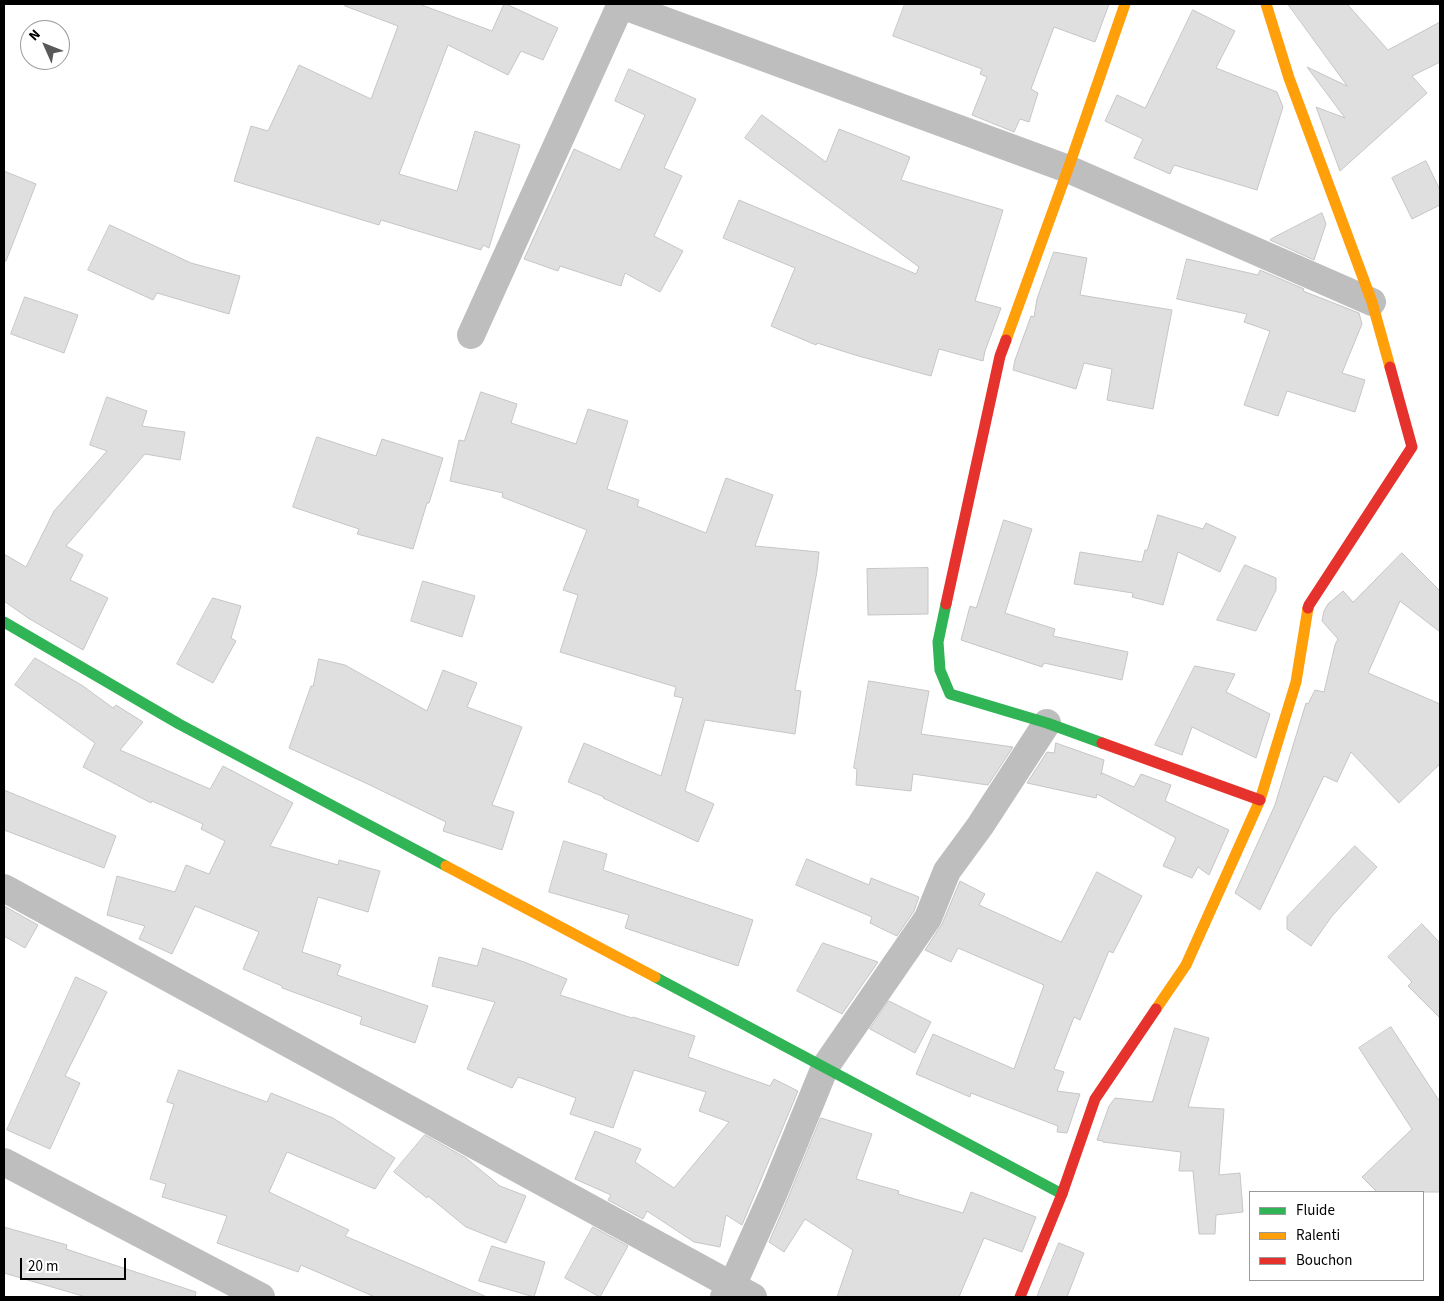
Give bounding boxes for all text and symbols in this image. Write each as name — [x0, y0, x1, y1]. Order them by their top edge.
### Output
north arrow — [20, 20, 70, 70]
text: N — [25, 25, 45, 46]
legend — [1249, 1191, 1424, 1281]
text: Fluide — [1296, 1200, 1335, 1221]
text: Ralenti — [1296, 1225, 1340, 1246]
scale bar — [22, 1248, 129, 1280]
text: Bouchon — [1296, 1250, 1352, 1271]
text: 20 m — [28, 1256, 58, 1277]

